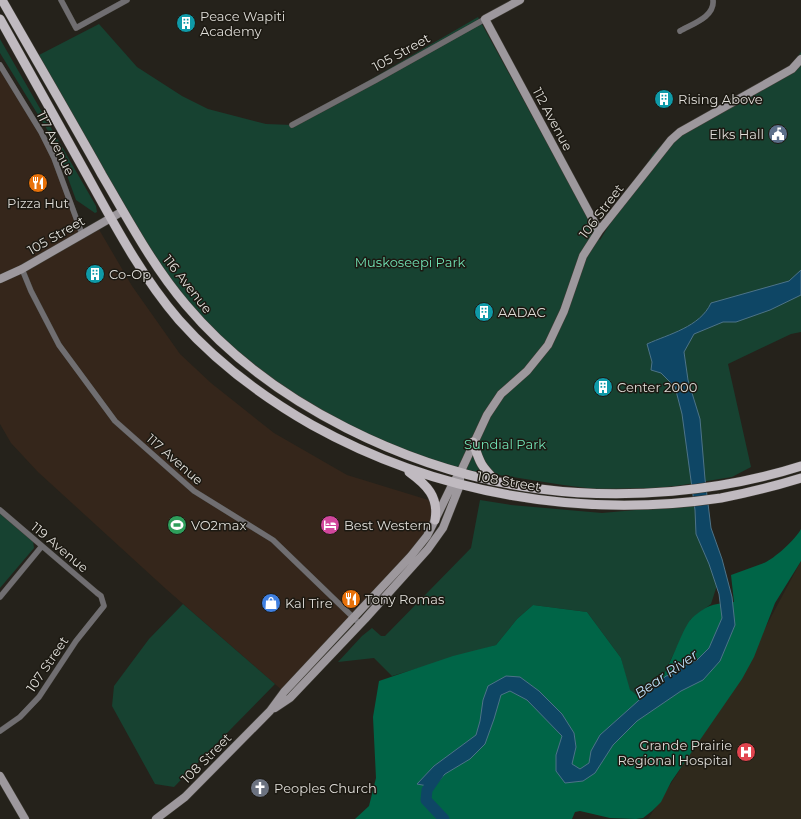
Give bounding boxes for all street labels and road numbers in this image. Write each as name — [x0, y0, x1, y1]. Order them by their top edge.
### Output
street label: 105 Street — [369, 30, 433, 74]
street label: 112 Avenue — [530, 85, 576, 153]
street label: 117 Avenue — [34, 108, 78, 178]
street label: 106 Street — [575, 181, 627, 241]
street label: 105 Street — [25, 212, 87, 258]
street label: 116 Avenue — [160, 252, 216, 317]
street label: 117 Avenue — [144, 430, 207, 488]
street label: 108 Street — [476, 468, 542, 494]
street label: 119 Avenue — [28, 518, 92, 576]
street label: 107 Street — [23, 633, 71, 695]
street label: 108 Street — [178, 730, 234, 786]

